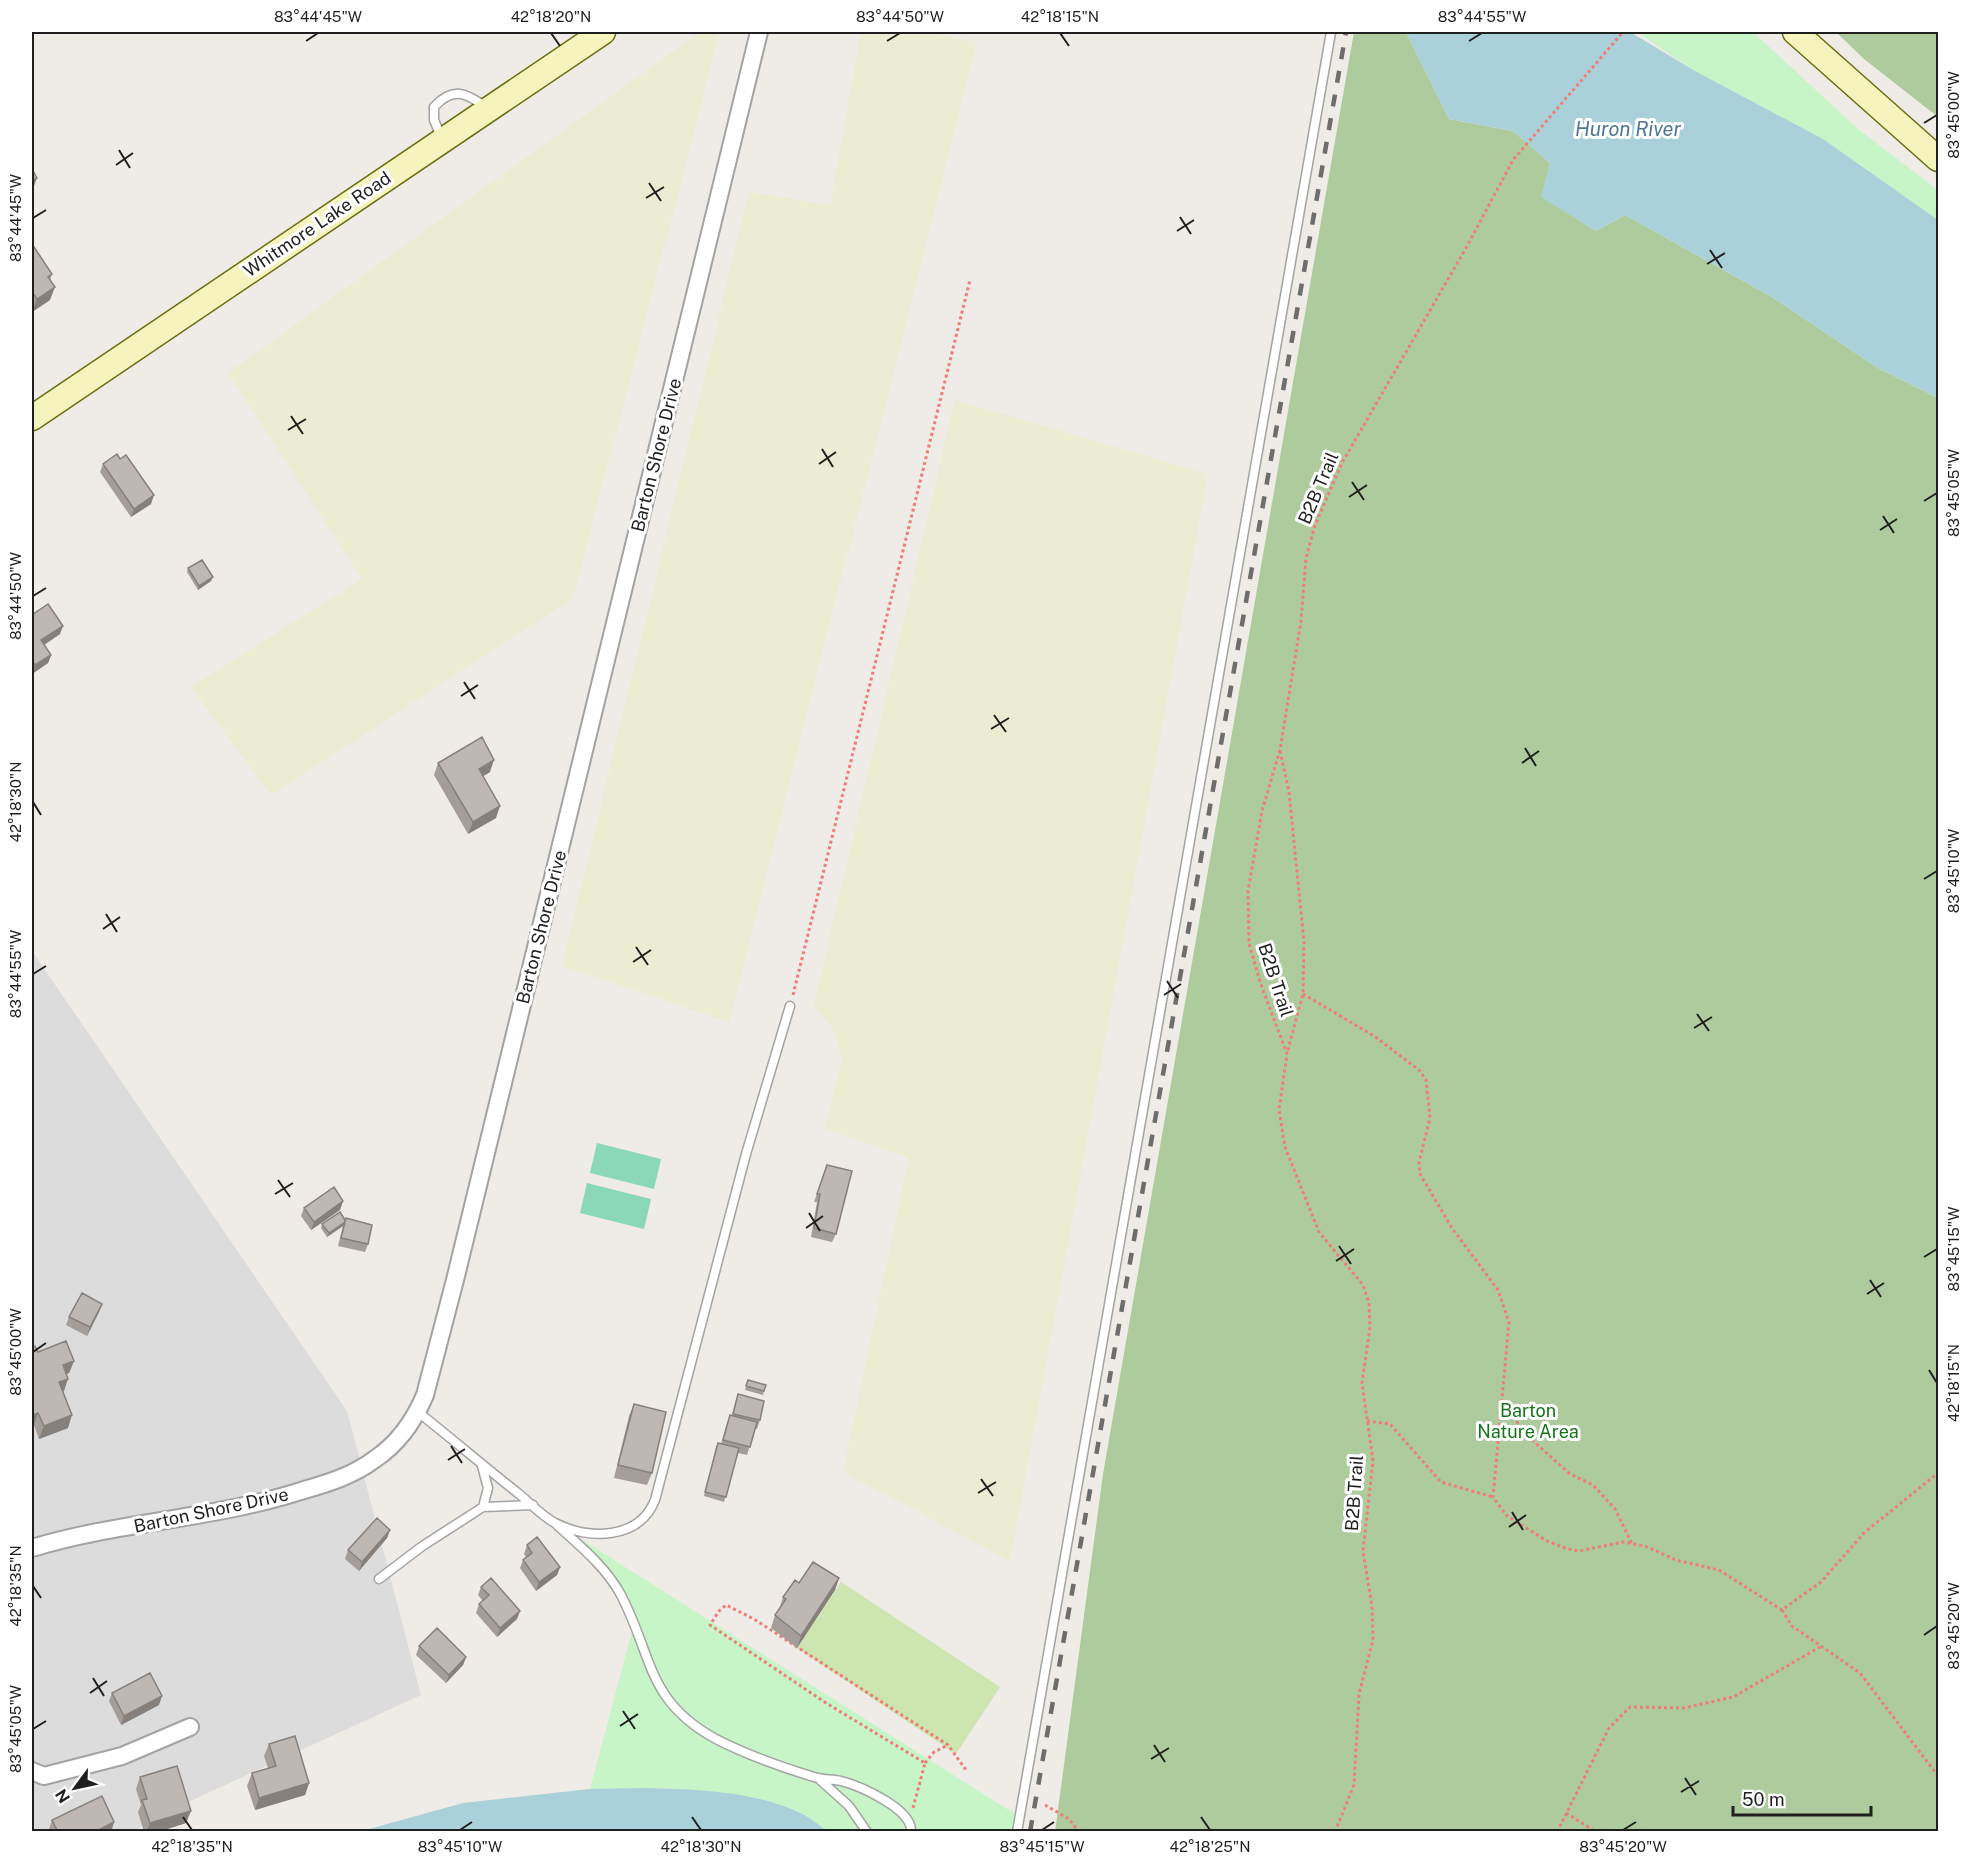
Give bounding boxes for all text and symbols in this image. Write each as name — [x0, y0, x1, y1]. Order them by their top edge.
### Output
text: 83°44'45"W — [274, 8, 362, 25]
text: 42°18'20"N — [511, 8, 591, 25]
text: 83°44'50"W — [856, 8, 944, 25]
text: 42°18'15"N — [1021, 8, 1099, 25]
text: 83°44'55"W — [1438, 8, 1526, 25]
text: 83°45'00"W — [1945, 71, 1962, 159]
water label: Huron River — [1575, 117, 1681, 141]
street label: Whitmore Lake Road — [239, 167, 395, 281]
text: 83°44'45"W — [7, 174, 24, 262]
street label: Barton Shore Drive — [627, 376, 685, 534]
street label: B2B Trail — [1293, 449, 1343, 527]
text: 83°45'05"W — [1945, 449, 1962, 537]
text: 83°44'50"W — [7, 552, 24, 640]
text: 42°18'30"N — [7, 761, 24, 843]
text: 83°45'10"W — [1945, 829, 1962, 913]
street label: Barton Shore Drive — [512, 848, 570, 1006]
text: 83°44'55"W — [7, 930, 24, 1018]
street label: B2B Trail — [1254, 941, 1298, 1019]
text: 83°45'15"W — [1945, 1206, 1962, 1292]
text: 83°45'00"W — [7, 1308, 24, 1396]
text: 42°18'15"N — [1945, 1344, 1962, 1422]
park label: Barton Nature Area — [1477, 1400, 1579, 1442]
street label: B2B Trail — [1341, 1454, 1367, 1532]
street label: Barton Shore Drive — [132, 1483, 290, 1537]
text: 42°18'35"N — [7, 1545, 24, 1627]
text: 83°45'20"W — [1945, 1582, 1962, 1670]
text: 83°45'05"W — [7, 1685, 24, 1773]
north arrow — [45, 1758, 105, 1818]
scale bar — [1733, 1779, 1871, 1817]
text: N — [51, 1785, 74, 1806]
text: 50 m — [1742, 1789, 1785, 1810]
text: 42°18'35"N — [151, 1838, 233, 1855]
text: 83°45'10"W — [418, 1838, 502, 1855]
text: 42°18'30"N — [660, 1838, 742, 1855]
text: 83°45'15"W — [999, 1838, 1085, 1855]
text: 42°18'25"N — [1169, 1838, 1251, 1855]
text: 83°45'20"W — [1579, 1838, 1667, 1855]

